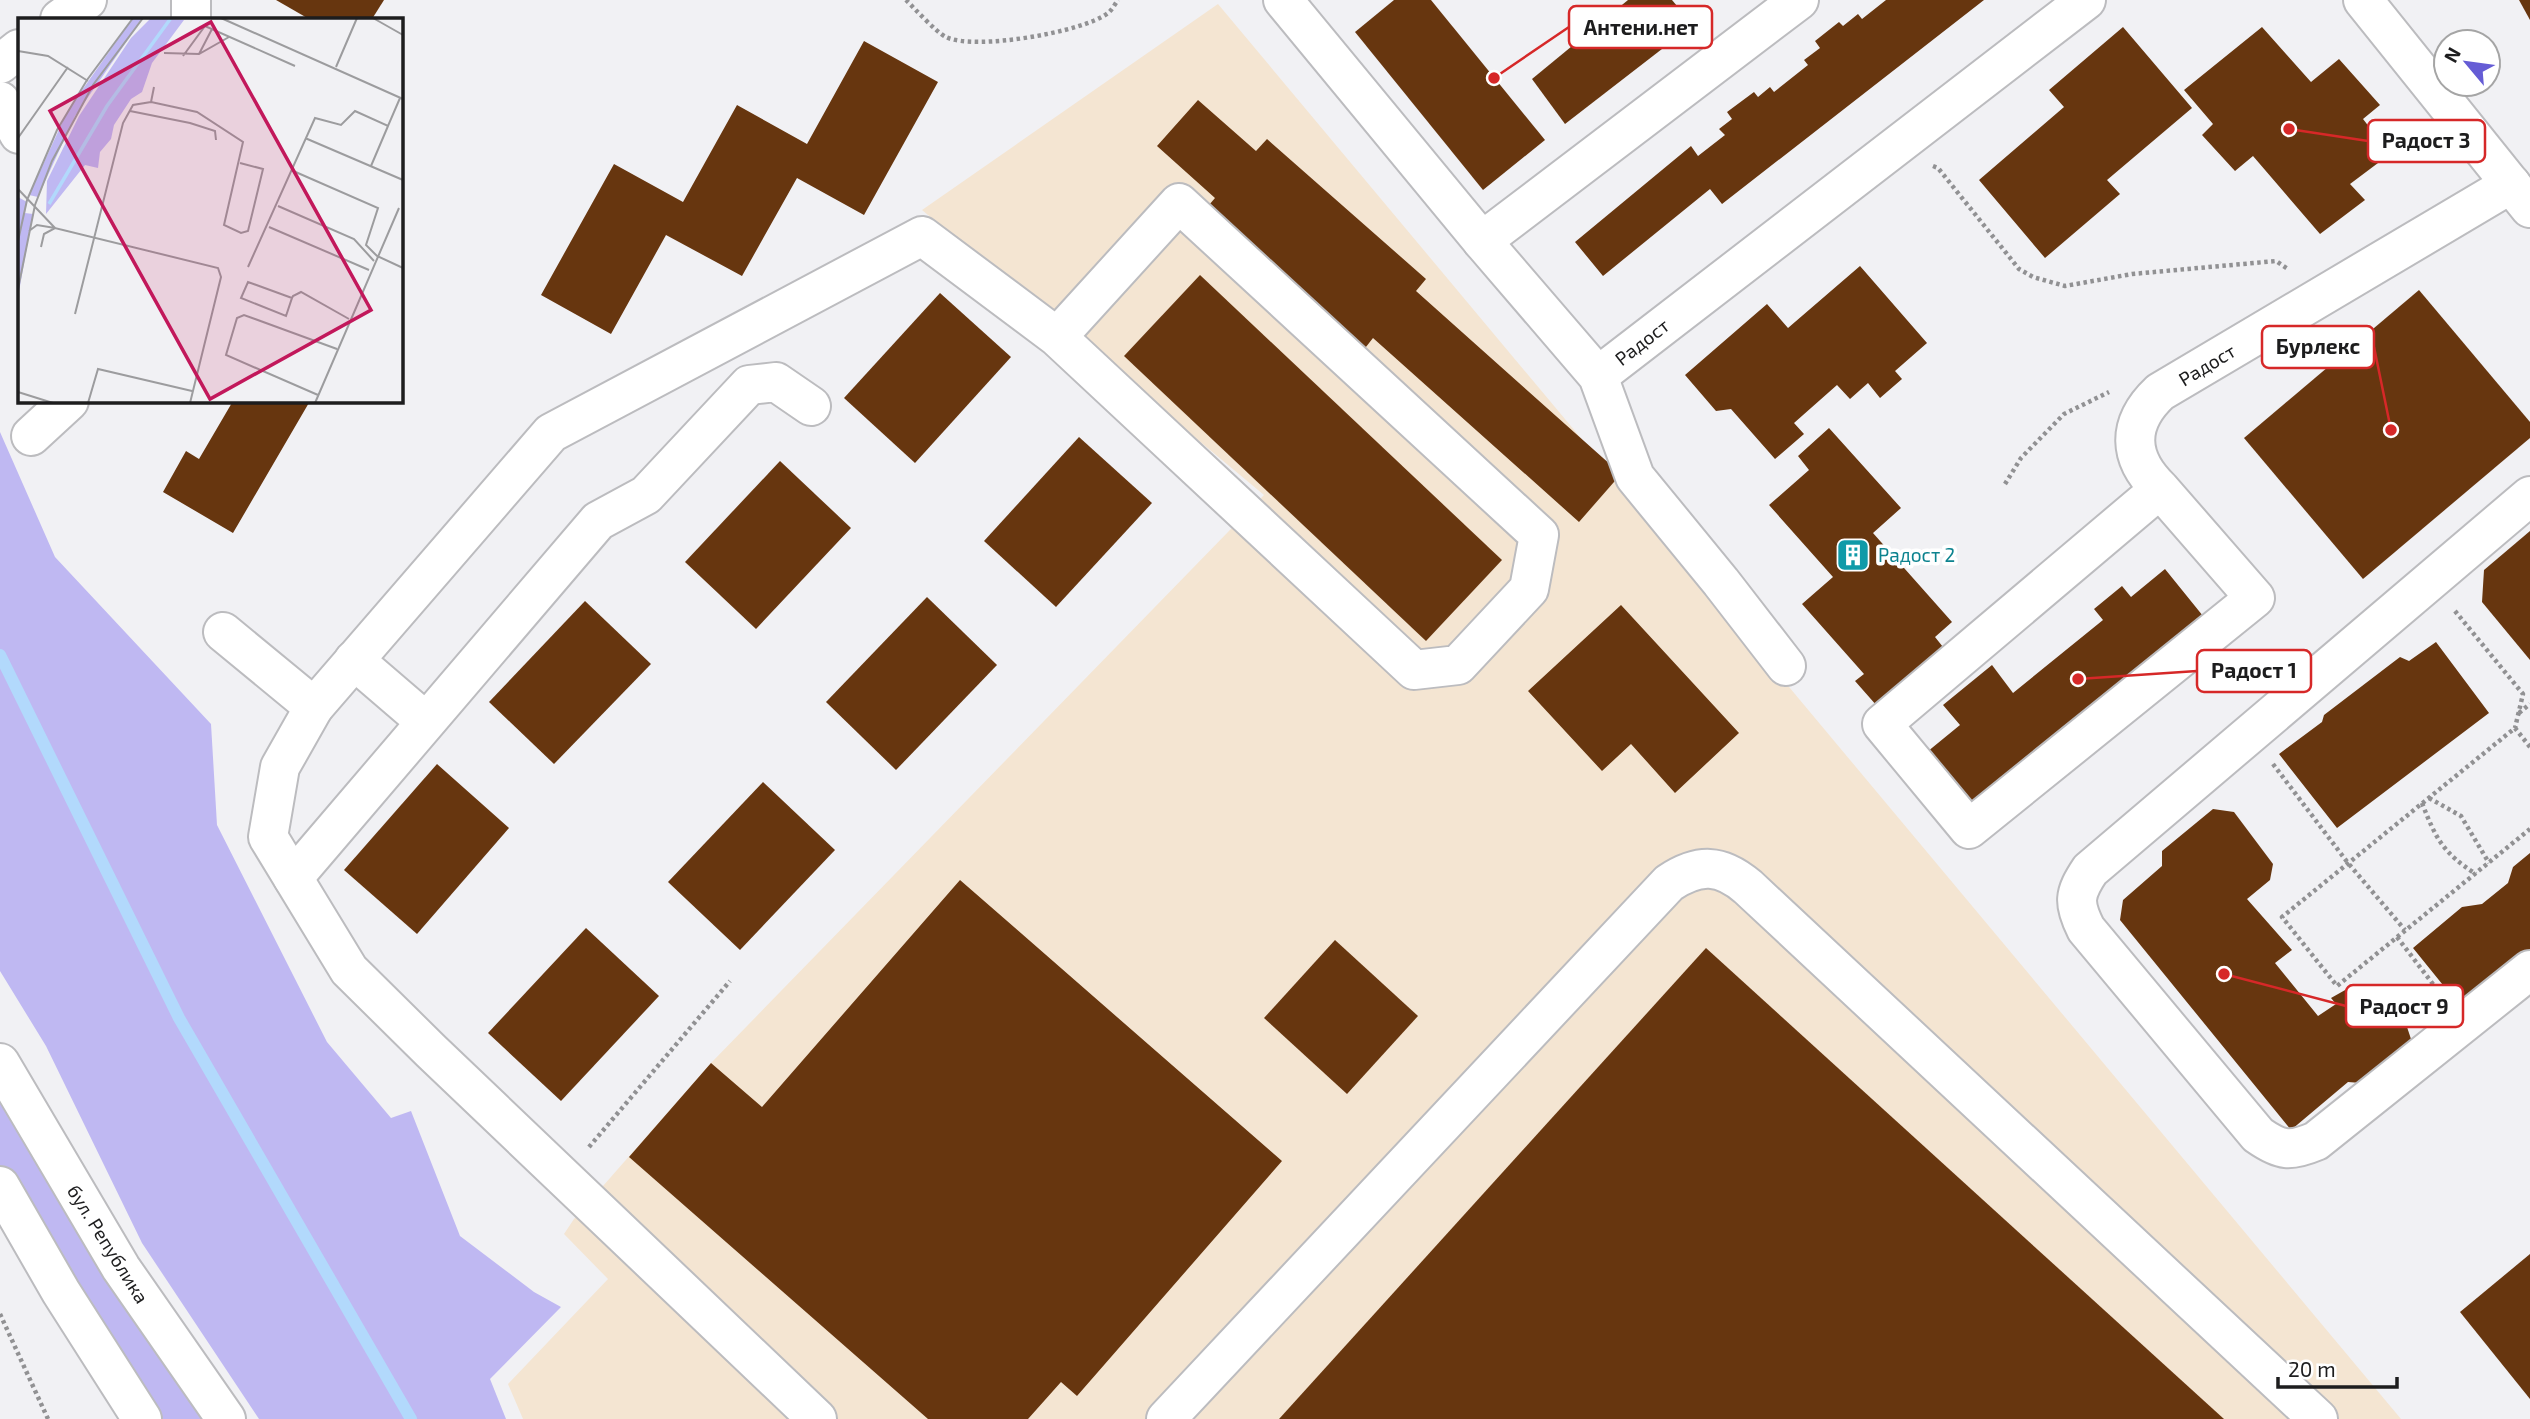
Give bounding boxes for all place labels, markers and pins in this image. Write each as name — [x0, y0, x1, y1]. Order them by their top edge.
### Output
callout: Антени.нет — [1569, 6, 1712, 48]
callout: Радост 3 — [2368, 120, 2485, 162]
callout: Бурлекс — [2262, 326, 2374, 368]
building icon: Радост 2 — [1834, 536, 1872, 574]
place label: Радост 2 — [1878, 543, 1955, 566]
callout: Радост 1 — [2197, 650, 2311, 692]
callout: Радост 9 — [2346, 985, 2463, 1027]

